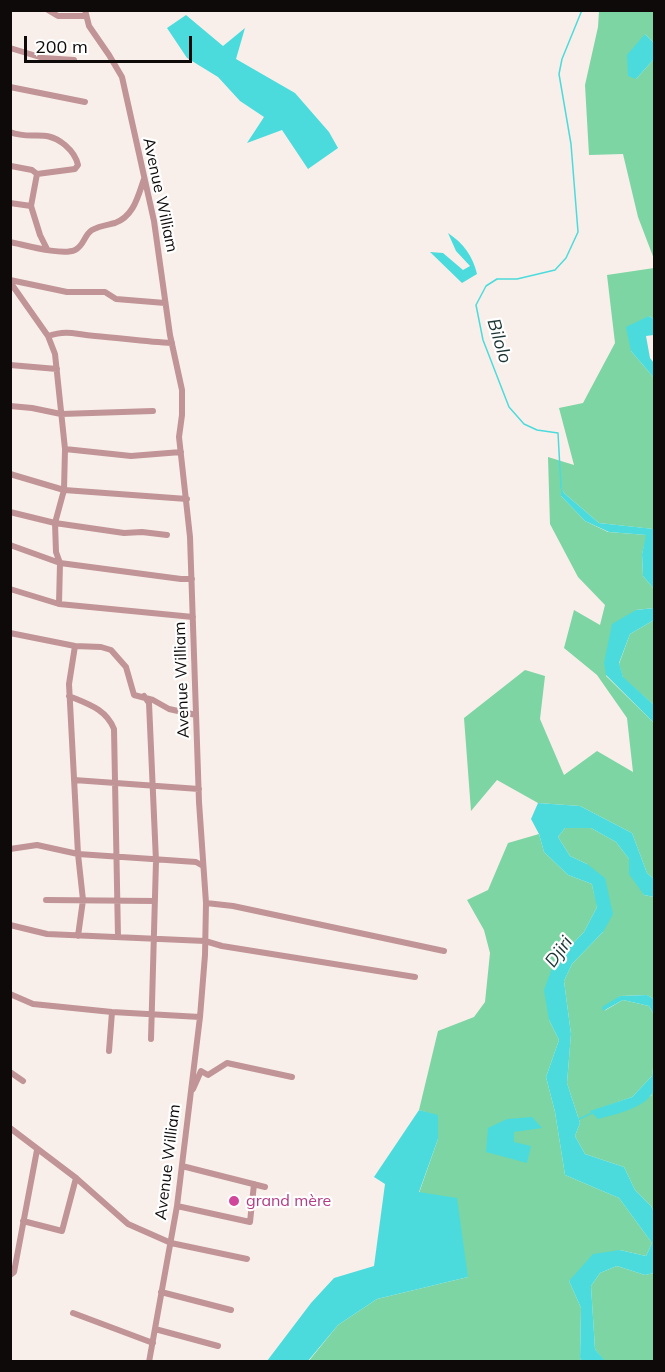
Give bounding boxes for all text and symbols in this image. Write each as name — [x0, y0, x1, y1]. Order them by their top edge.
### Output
scale bar — [27, 24, 195, 62]
text: 200 m — [35, 35, 88, 58]
street label: Avenue William — [138, 136, 182, 254]
water label: Bilolo — [482, 316, 516, 366]
street label: Avenue William — [170, 621, 194, 739]
water label: Djiri — [541, 932, 577, 972]
street label: Avenue William — [151, 1103, 185, 1221]
place label: grand mère — [246, 1191, 331, 1211]
marker: grand mère — [227, 1194, 241, 1208]

